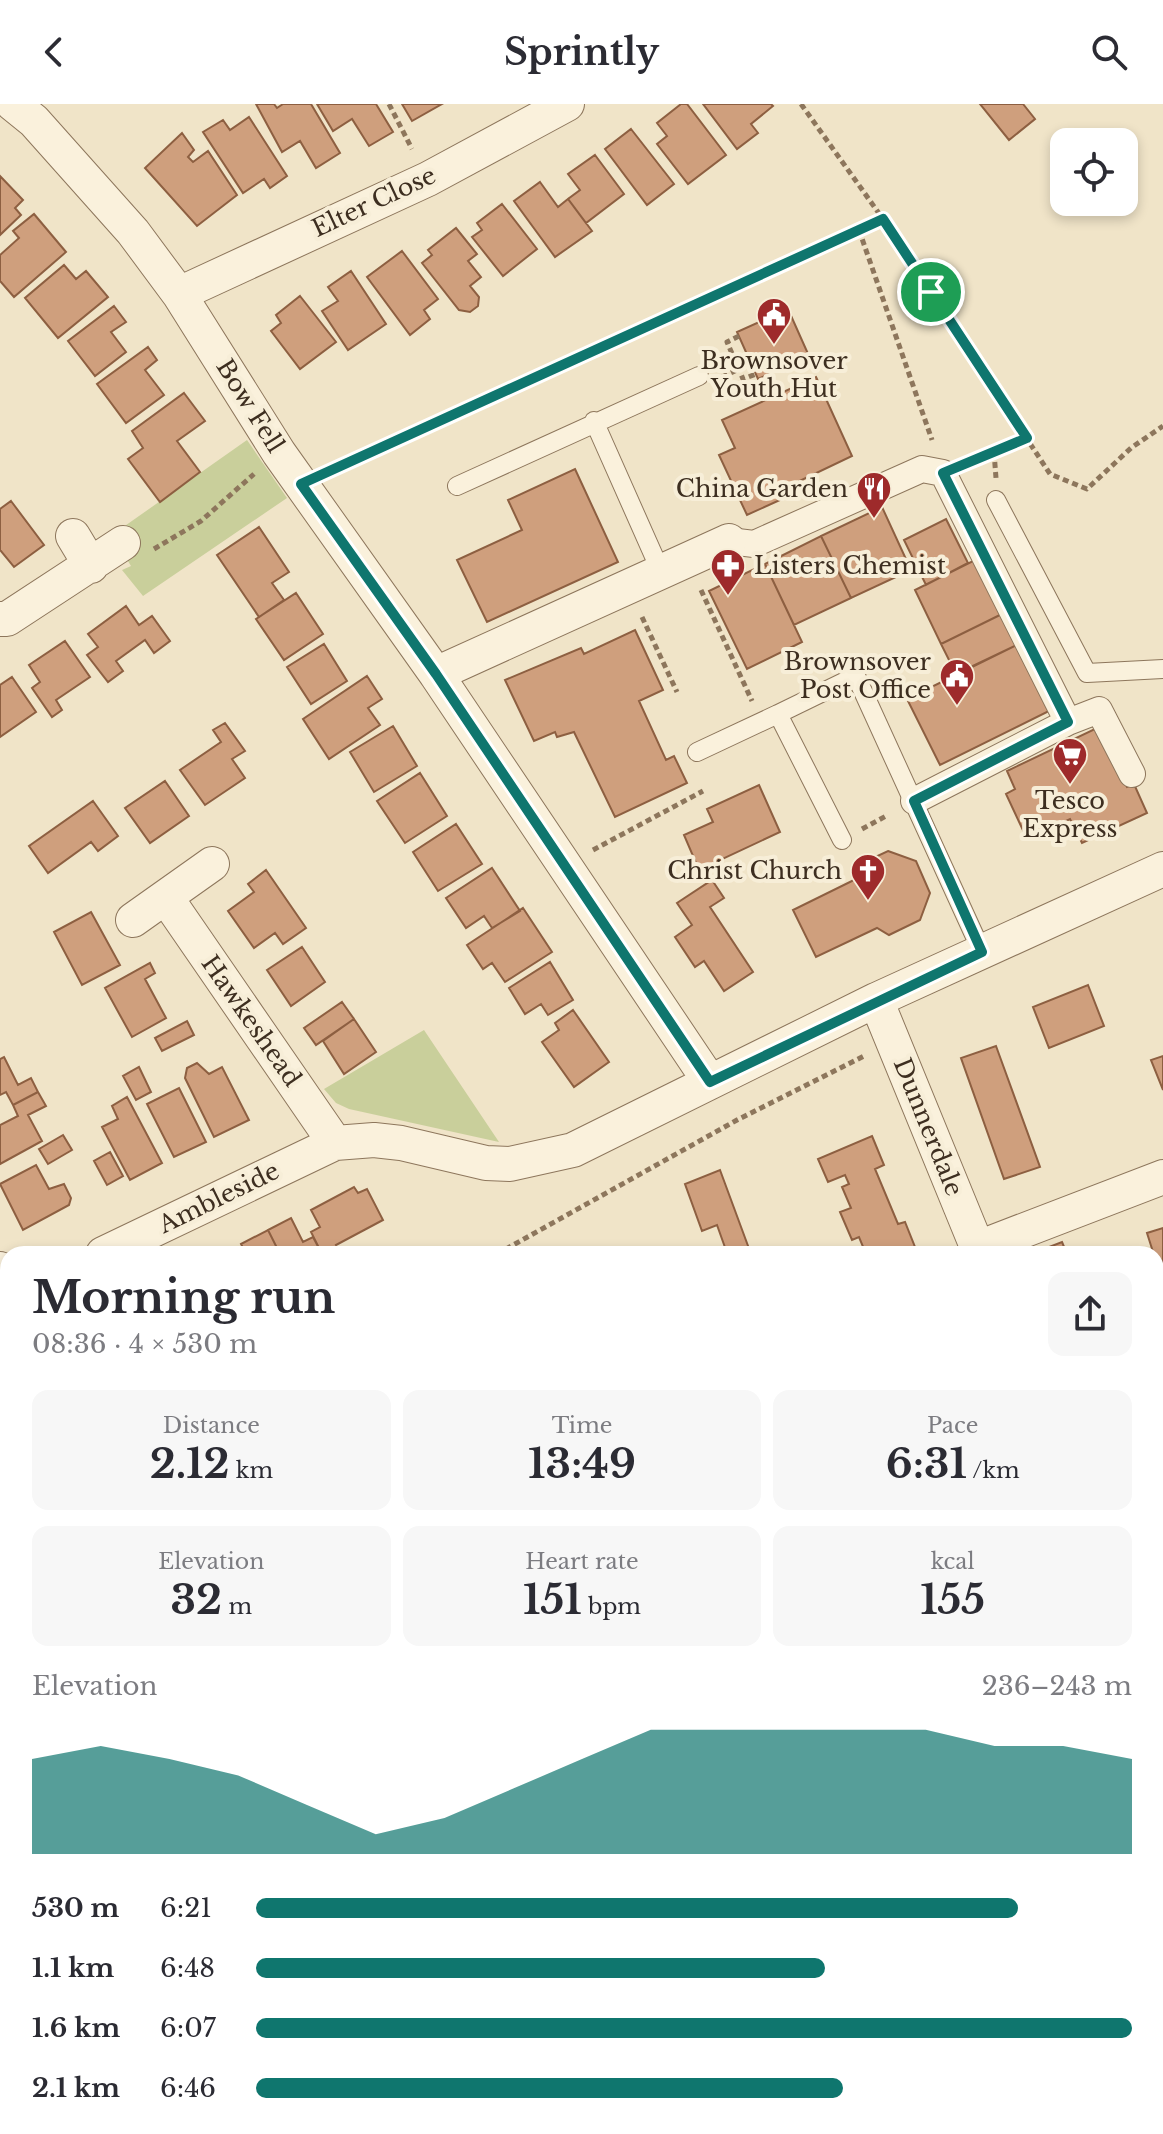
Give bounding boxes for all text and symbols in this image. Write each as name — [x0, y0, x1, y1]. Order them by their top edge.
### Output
icon: back — [32, 30, 76, 74]
text: Sprintly — [504, 30, 659, 75]
icon: search — [1087, 30, 1131, 74]
map controls — [1050, 128, 1138, 216]
button: locate — [1050, 128, 1138, 216]
street label: Elter Close — [307, 160, 440, 243]
pin — [897, 258, 965, 326]
icon: arrive — [909, 270, 953, 314]
public building icon: Brownsover Youth Hut — [755, 296, 793, 346]
place label: Brownsover Youth Hut — [700, 346, 848, 403]
street label: Bow Fell — [210, 354, 291, 458]
restaurant icon: China Garden — [855, 470, 893, 520]
place label: China Garden — [676, 474, 848, 503]
pharmacy icon: Listers Chemist — [709, 547, 747, 597]
place label: Listers Chemist — [754, 551, 946, 580]
place label: Brownsover Post Office — [784, 647, 932, 704]
public building icon: Brownsover Post Office — [938, 657, 976, 707]
supermarket icon: Tesco Express — [1051, 736, 1089, 786]
place label: Tesco Express — [1022, 786, 1118, 843]
church icon: Christ Church — [849, 852, 887, 902]
place label: Christ Church — [667, 856, 842, 885]
street label: Hawkeshead — [195, 949, 307, 1092]
street label: Dunnerdale — [888, 1054, 969, 1200]
street label: Ambleside — [153, 1156, 284, 1240]
text: Morning run — [32, 1270, 335, 1325]
button: share — [1048, 1272, 1132, 1356]
text: 08:36 · 4 × 530 m — [32, 1328, 257, 1360]
text: Distance — [163, 1412, 260, 1439]
text: Time — [552, 1412, 612, 1439]
text: Pace — [927, 1412, 978, 1439]
text: 2.12 — [150, 1439, 230, 1489]
text: 13:49 — [528, 1439, 636, 1489]
text: 6:31 — [886, 1439, 967, 1489]
text: km — [230, 1457, 273, 1484]
text: /km — [967, 1457, 1020, 1484]
text: Elevation — [158, 1548, 264, 1575]
text: Heart rate — [525, 1548, 639, 1575]
text: kcal — [931, 1548, 975, 1575]
text: 32 — [171, 1575, 222, 1625]
text: 151 — [523, 1575, 582, 1625]
text: 155 — [920, 1575, 985, 1625]
text: m — [222, 1593, 252, 1620]
text: bpm — [582, 1593, 641, 1620]
text: Elevation — [32, 1670, 158, 1702]
text: 236–243 m — [982, 1670, 1132, 1702]
text: 530 m — [32, 1892, 119, 1924]
text: 6:21 — [160, 1892, 212, 1924]
text: 1.1 km — [32, 1952, 114, 1984]
text: 6:48 — [160, 1952, 215, 1984]
text: 1.6 km — [32, 2012, 120, 2044]
text: 6:07 — [160, 2012, 216, 2044]
text: 2.1 km — [32, 2072, 120, 2104]
text: 6:46 — [160, 2072, 216, 2104]

